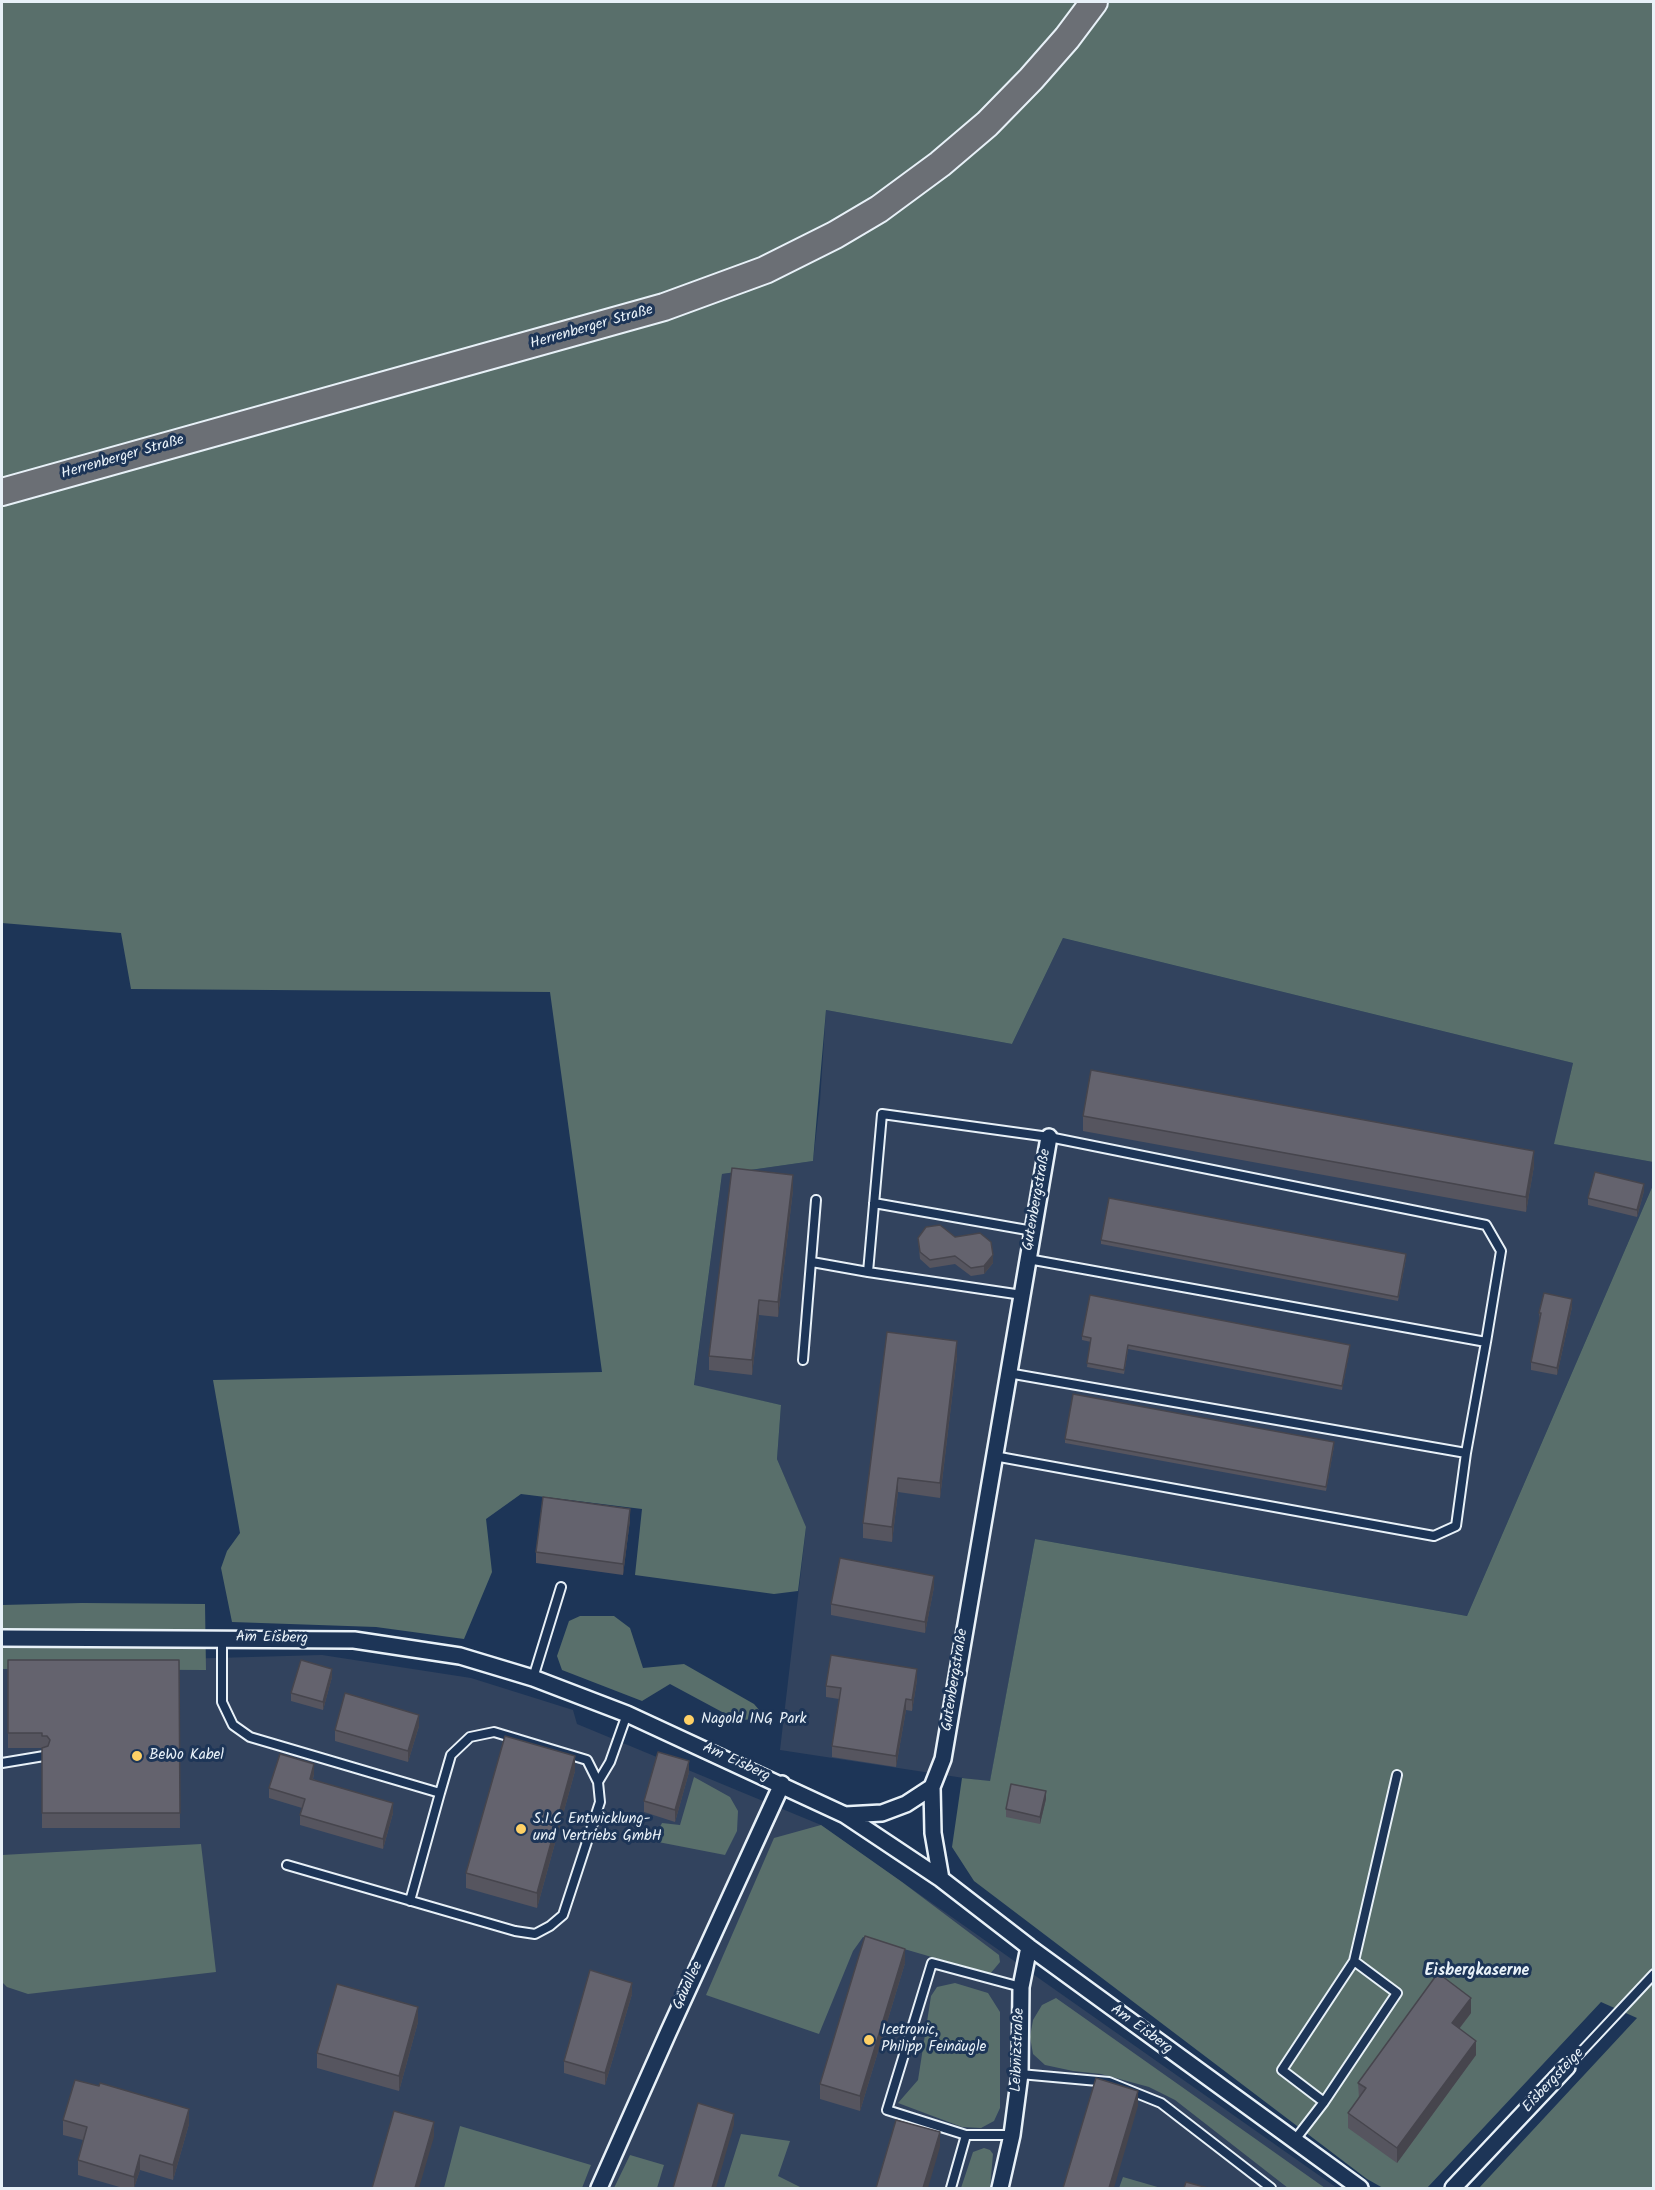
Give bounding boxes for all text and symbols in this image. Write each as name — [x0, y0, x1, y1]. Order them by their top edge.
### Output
street label: Herrenberger Straße — [528, 302, 656, 354]
street label: Herrenberger Straße — [59, 432, 187, 484]
street label: Gutenbergstraße — [1020, 1148, 1056, 1252]
street label: Gutenbergstraße — [939, 1628, 973, 1732]
street label: Am Eisberg — [236, 1629, 308, 1649]
place label: Nagold ING Park — [701, 1711, 806, 1729]
marker: Nagold ING Park — [682, 1713, 696, 1727]
street label: Am Eisberg — [699, 1740, 773, 1786]
place label: BeWo Kabel — [149, 1747, 224, 1765]
marker: BeWo Kabel — [130, 1749, 144, 1763]
place label: S.I.C Entwicklung- und Vertriebs GmbH — [533, 1811, 662, 1846]
marker: S.I.C Entwicklung- und Vertriebs GmbH — [514, 1822, 528, 1836]
street label: Gäuallee — [670, 1959, 708, 2013]
district label: Eisbergkaserne — [1425, 1962, 1529, 1982]
street label: Am Eisberg — [1106, 2001, 1176, 2059]
street label: Leibnizstraße — [1009, 2008, 1029, 2092]
place label: Icetronic, Philipp Feinäugle — [881, 2022, 986, 2057]
marker: Icetronic, Philipp Feinäugle — [862, 2033, 876, 2047]
street label: Eisbergsteige — [1520, 2045, 1588, 2117]

